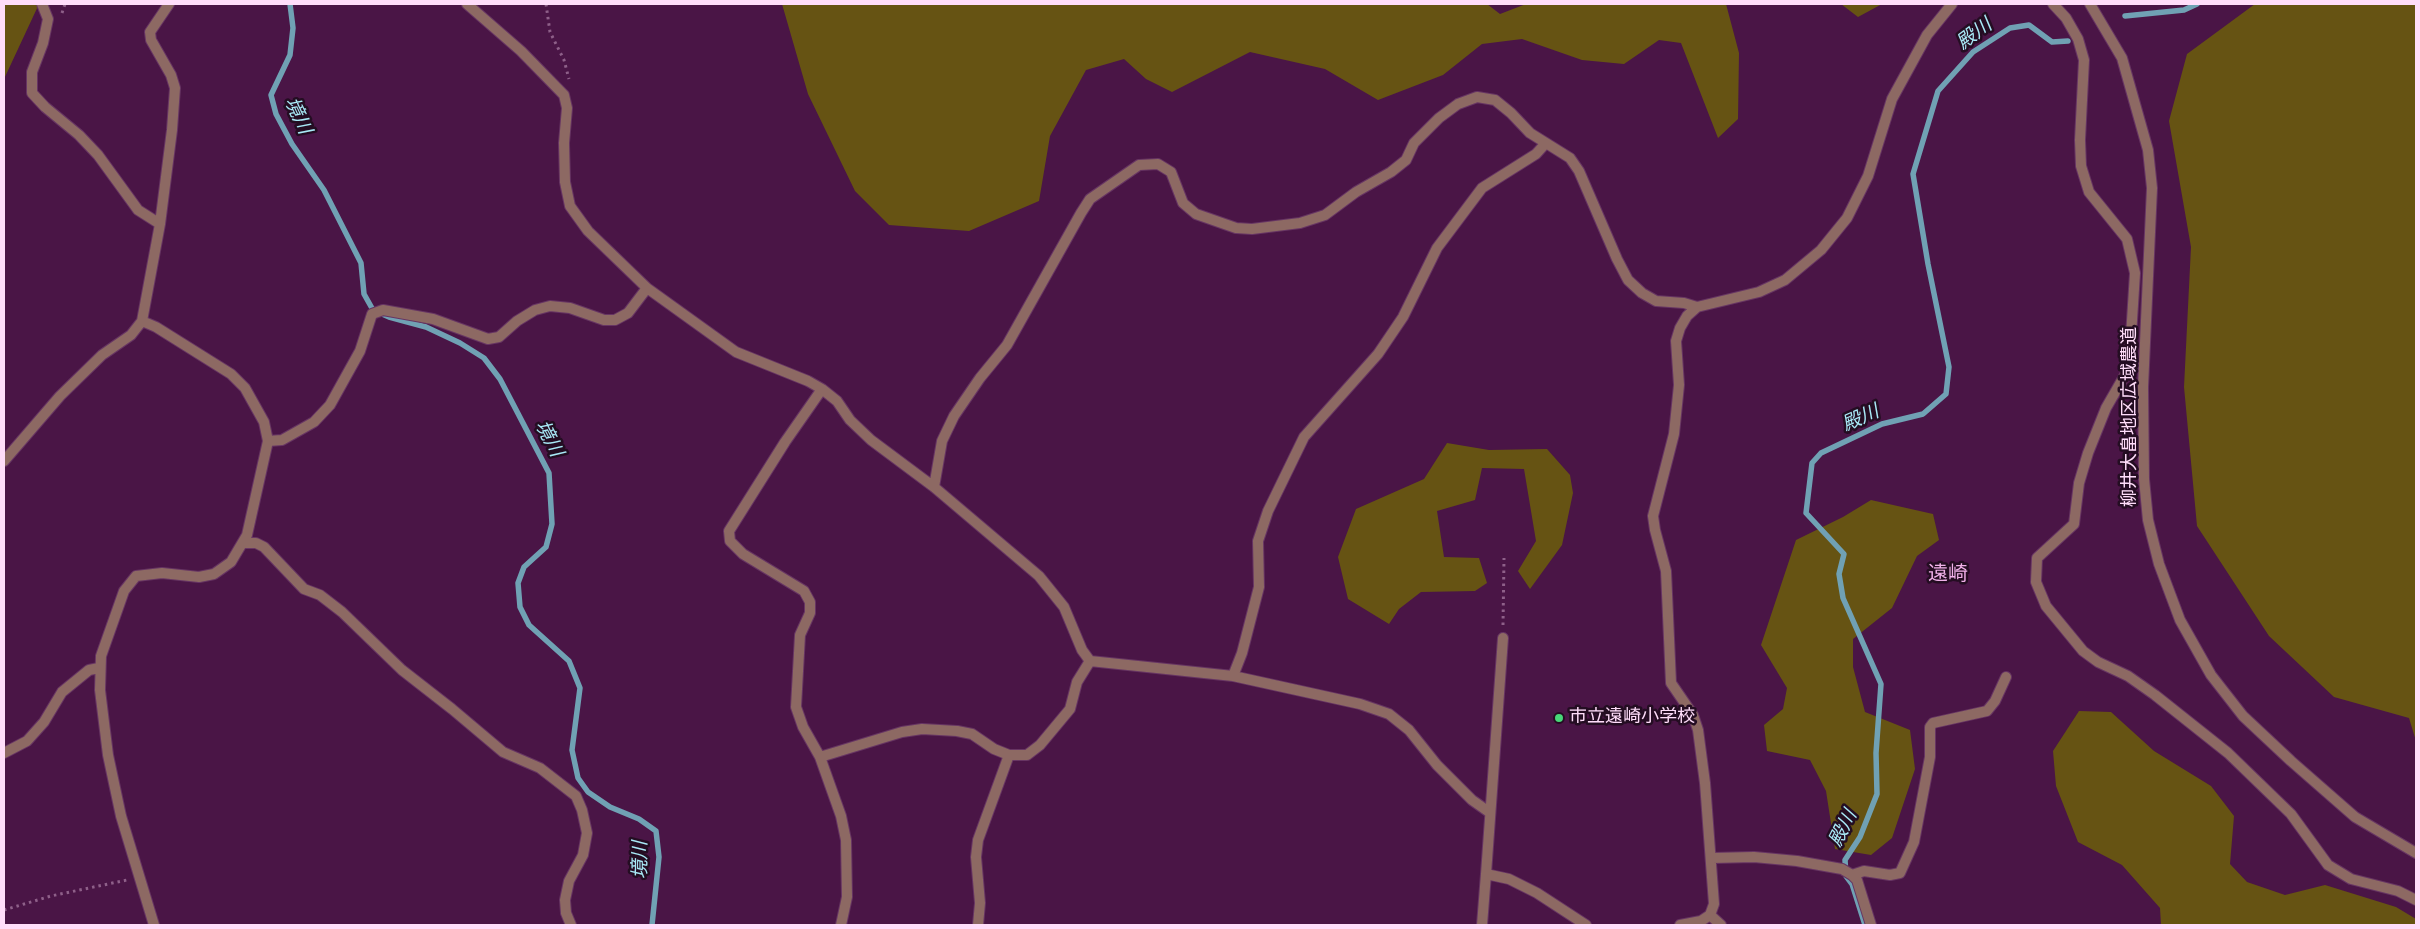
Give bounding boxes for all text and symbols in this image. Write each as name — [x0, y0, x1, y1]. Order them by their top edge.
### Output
water label: 殿川 — [1953, 14, 1997, 56]
water label: 境川 — [279, 94, 315, 138]
street label: 柳井大畠地区広域農道 — [2120, 327, 2142, 507]
water label: 殿川 — [1839, 401, 1883, 437]
water label: 境川 — [529, 417, 567, 461]
district label: 遠崎 — [1928, 563, 1968, 587]
place label: 市立遠崎小学校 — [1569, 707, 1695, 729]
marker: 市立遠崎小学校 — [1553, 712, 1565, 724]
water label: 殿川 — [1825, 807, 1863, 851]
water label: 境川 — [630, 841, 652, 879]

